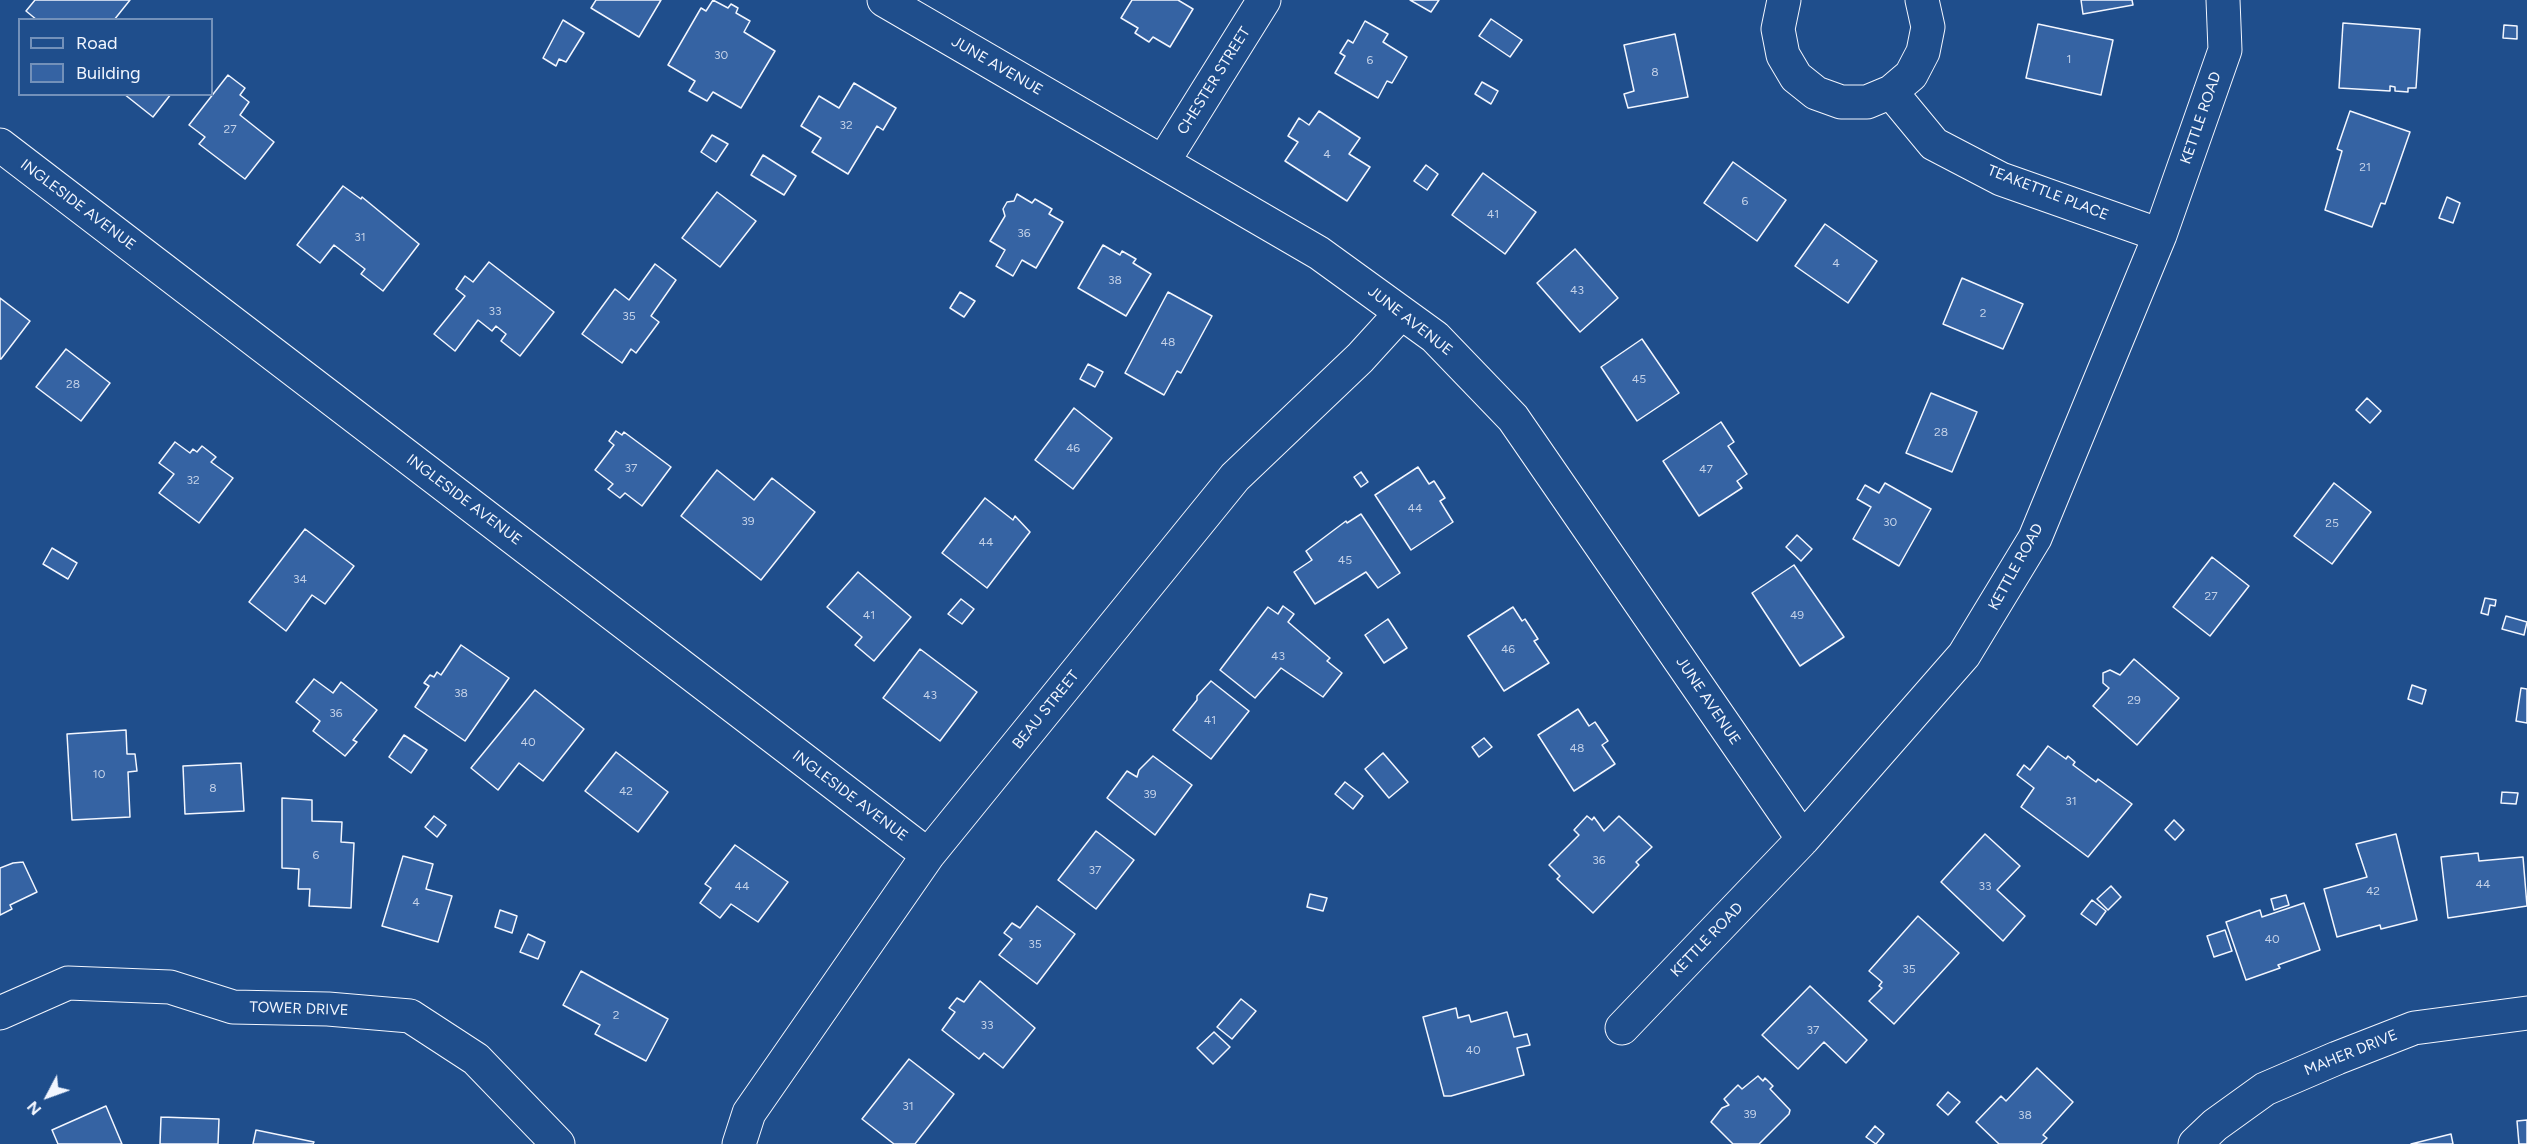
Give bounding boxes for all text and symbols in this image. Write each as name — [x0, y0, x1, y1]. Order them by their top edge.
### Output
legend — [18, 18, 213, 96]
street label: CHESTER STREET — [1174, 24, 1254, 138]
text: Road — [76, 32, 117, 54]
street label: JUNE AVENUE — [948, 33, 1046, 99]
house number: 30 — [714, 48, 728, 62]
house number: 1 — [2067, 52, 2071, 66]
house number: 6 — [1367, 53, 1373, 67]
text: Building — [76, 62, 141, 84]
house number: 8 — [1651, 65, 1659, 79]
street label: KETTLE ROAD — [2177, 69, 2225, 167]
house number: 32 — [839, 118, 853, 132]
house number: 27 — [223, 122, 237, 136]
house number: 4 — [1323, 147, 1331, 161]
street label: INGLESIDE AVENUE — [17, 156, 139, 254]
house number: 21 — [2359, 160, 2371, 174]
street label: TEAKETTLE PLACE — [1985, 162, 2111, 224]
house number: 6 — [1742, 194, 1748, 208]
house number: 41 — [1487, 207, 1499, 221]
house number: 36 — [1017, 226, 1031, 240]
house number: 31 — [354, 230, 366, 244]
house number: 4 — [1832, 256, 1840, 270]
house number: 38 — [1108, 273, 1122, 287]
street label: JUNE AVENUE — [1364, 282, 1456, 360]
house number: 43 — [1570, 283, 1584, 297]
house number: 33 — [488, 304, 502, 318]
house number: 2 — [1980, 306, 1986, 320]
house number: 35 — [622, 309, 636, 323]
house number: 48 — [1161, 335, 1175, 349]
house number: 45 — [1632, 372, 1646, 386]
house number: 28 — [66, 377, 80, 391]
house number: 28 — [1934, 425, 1948, 439]
house number: 46 — [1066, 441, 1080, 455]
street label: INGLESIDE AVENUE — [403, 451, 525, 549]
house number: 37 — [625, 461, 637, 475]
house number: 47 — [1699, 462, 1713, 476]
house number: 32 — [186, 473, 200, 487]
house number: 44 — [1408, 501, 1422, 515]
house number: 39 — [741, 514, 755, 528]
house number: 30 — [1883, 515, 1897, 529]
house number: 25 — [2325, 516, 2339, 530]
street label: KETTLE ROAD — [1985, 520, 2047, 614]
house number: 44 — [979, 535, 993, 549]
house number: 45 — [1338, 553, 1352, 567]
house number: 34 — [293, 572, 307, 586]
house number: 27 — [2204, 589, 2218, 603]
house number: 41 — [863, 608, 875, 622]
house number: 49 — [1790, 608, 1804, 622]
house number: 46 — [1501, 642, 1515, 656]
house number: 43 — [1271, 649, 1285, 663]
street label: JUNE AVENUE — [1672, 654, 1744, 748]
street label: BEAU STREET — [1009, 667, 1083, 753]
house number: 38 — [454, 686, 468, 700]
house number: 43 — [923, 688, 937, 702]
house number: 29 — [2127, 693, 2141, 707]
house number: 36 — [329, 706, 343, 720]
house number: 41 — [1204, 713, 1216, 727]
house number: 40 — [520, 735, 536, 749]
house number: 48 — [1570, 741, 1584, 755]
street label: INGLESIDE AVENUE — [789, 747, 911, 845]
house number: 10 — [93, 767, 105, 781]
house number: 8 — [209, 781, 217, 795]
house number: 42 — [619, 784, 633, 798]
house number: 39 — [1143, 787, 1157, 801]
house number: 31 — [2065, 794, 2077, 808]
house number: 6 — [313, 848, 319, 862]
house number: 36 — [1592, 853, 1606, 867]
house number: 37 — [1089, 863, 1101, 877]
house number: 44 — [2476, 877, 2490, 891]
house number: 44 — [735, 879, 749, 893]
house number: 33 — [1978, 879, 1992, 893]
house number: 42 — [2366, 884, 2380, 898]
house number: 4 — [412, 895, 420, 909]
street label: KETTLE ROAD — [1667, 899, 1747, 981]
house number: 40 — [2264, 932, 2280, 946]
house number: 35 — [1028, 937, 1042, 951]
house number: 35 — [1902, 962, 1916, 976]
street label: TOWER DRIVE — [249, 998, 349, 1020]
house number: 2 — [613, 1008, 619, 1022]
house number: 33 — [980, 1018, 994, 1032]
house number: 37 — [1807, 1023, 1819, 1037]
street label: MAHER DRIVE — [2302, 1026, 2400, 1080]
house number: 40 — [1465, 1043, 1481, 1057]
north arrow — [18, 1066, 78, 1126]
text: N — [23, 1097, 45, 1119]
house number: 31 — [902, 1099, 914, 1113]
house number: 39 — [1743, 1107, 1757, 1121]
house number: 38 — [2018, 1108, 2032, 1122]

